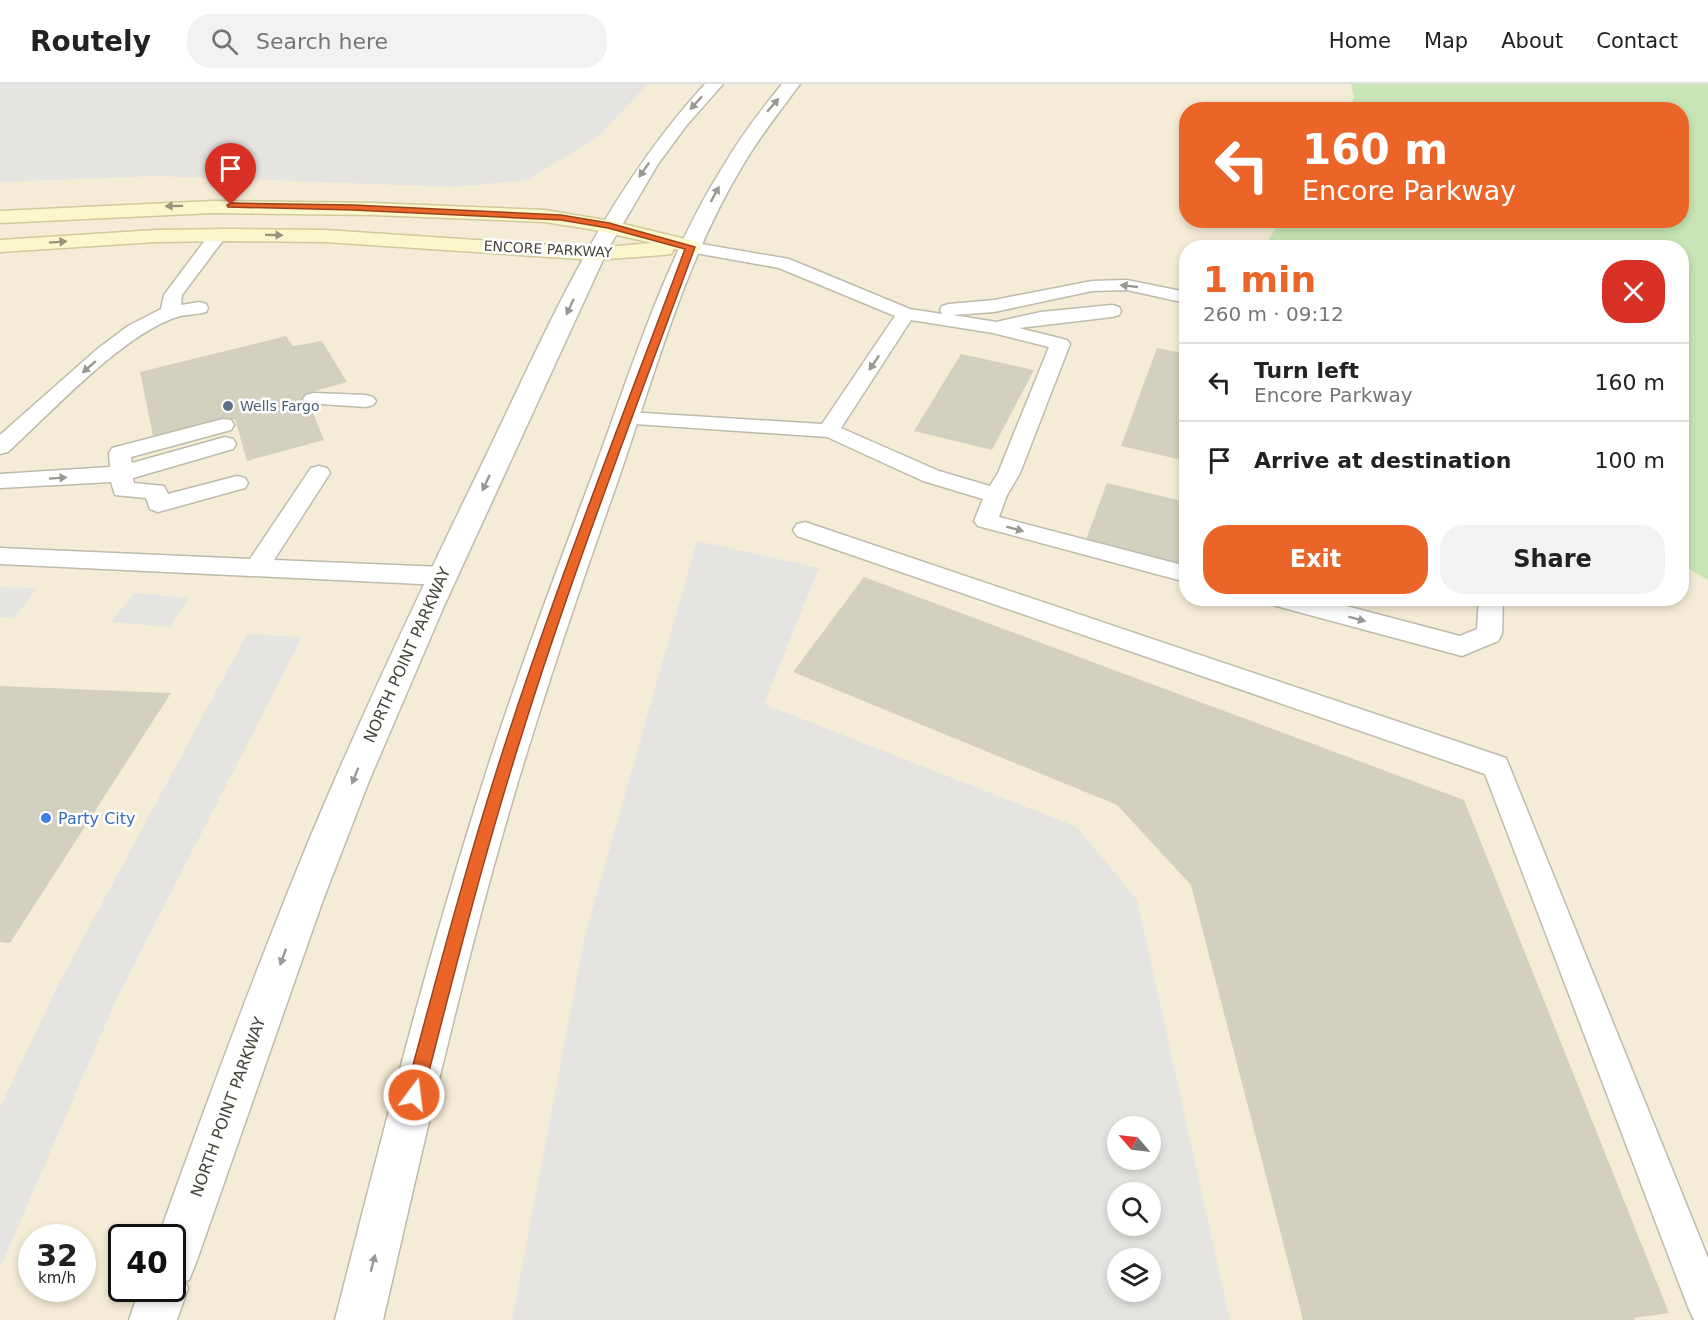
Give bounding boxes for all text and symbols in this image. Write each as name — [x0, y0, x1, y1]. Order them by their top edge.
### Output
search box — [187, 14, 607, 68]
text: Routely — [30, 25, 151, 58]
icon: search — [208, 25, 241, 58]
text: Search here — [256, 29, 388, 54]
text: Home — [1329, 29, 1391, 53]
text: Map — [1424, 29, 1468, 53]
text: About — [1501, 29, 1563, 53]
text: Contact — [1596, 29, 1678, 53]
one-way arrow — [690, 95, 703, 110]
one-way arrow — [766, 98, 779, 113]
text: 160 m — [1302, 125, 1448, 174]
icon: left — [1203, 126, 1281, 204]
pin — [205, 143, 256, 205]
icon: arrive — [214, 152, 247, 185]
one-way arrow — [639, 162, 650, 178]
text: Encore Parkway — [1302, 175, 1516, 206]
one-way arrow — [710, 186, 720, 203]
one-way arrow — [164, 202, 183, 211]
one-way arrow — [265, 231, 284, 240]
one-way arrow — [49, 237, 68, 246]
street label: ENCORE PARKWAY — [483, 238, 613, 260]
text: 1 min — [1203, 259, 1316, 300]
button: close — [1602, 260, 1665, 323]
one-way arrow — [1119, 281, 1138, 291]
one-way arrow — [565, 299, 574, 316]
text: 260 m · 09:12 — [1203, 302, 1344, 326]
one-way arrow — [869, 355, 880, 371]
text: Turn left — [1254, 358, 1359, 383]
one-way arrow — [82, 360, 97, 373]
icon: left — [1203, 366, 1236, 399]
text: 160 m — [1595, 370, 1665, 395]
text: Encore Parkway — [1254, 383, 1413, 407]
place label: Wells Fargo — [240, 398, 319, 414]
marker: Wells Fargo — [221, 399, 235, 413]
icon: arrive — [1203, 444, 1236, 477]
text: Arrive at destination — [1254, 448, 1511, 473]
text: 100 m — [1595, 448, 1665, 473]
one-way arrow — [49, 473, 68, 483]
one-way arrow — [482, 475, 491, 492]
one-way arrow — [1006, 525, 1024, 534]
button: Exit — [1203, 525, 1428, 594]
button: Share — [1440, 525, 1665, 594]
street label: NORTH POINT PARKWAY — [360, 564, 454, 746]
one-way arrow — [1348, 614, 1366, 624]
one-way arrow — [350, 767, 359, 785]
place label: Party City — [58, 809, 136, 828]
marker: Party City — [39, 811, 53, 825]
one-way arrow — [277, 949, 287, 967]
street label: NORTH POINT PARKWAY — [187, 1014, 270, 1200]
position arrow — [382, 1063, 446, 1127]
north arrow — [1107, 1116, 1161, 1170]
map controls — [1107, 1116, 1161, 1302]
button: search — [1107, 1182, 1161, 1236]
speed limit sign: 40 — [108, 1224, 186, 1302]
text: 32 — [36, 1238, 78, 1273]
button: layers — [1107, 1248, 1161, 1302]
one-way arrow — [368, 1254, 378, 1272]
text: km/h — [38, 1269, 76, 1287]

